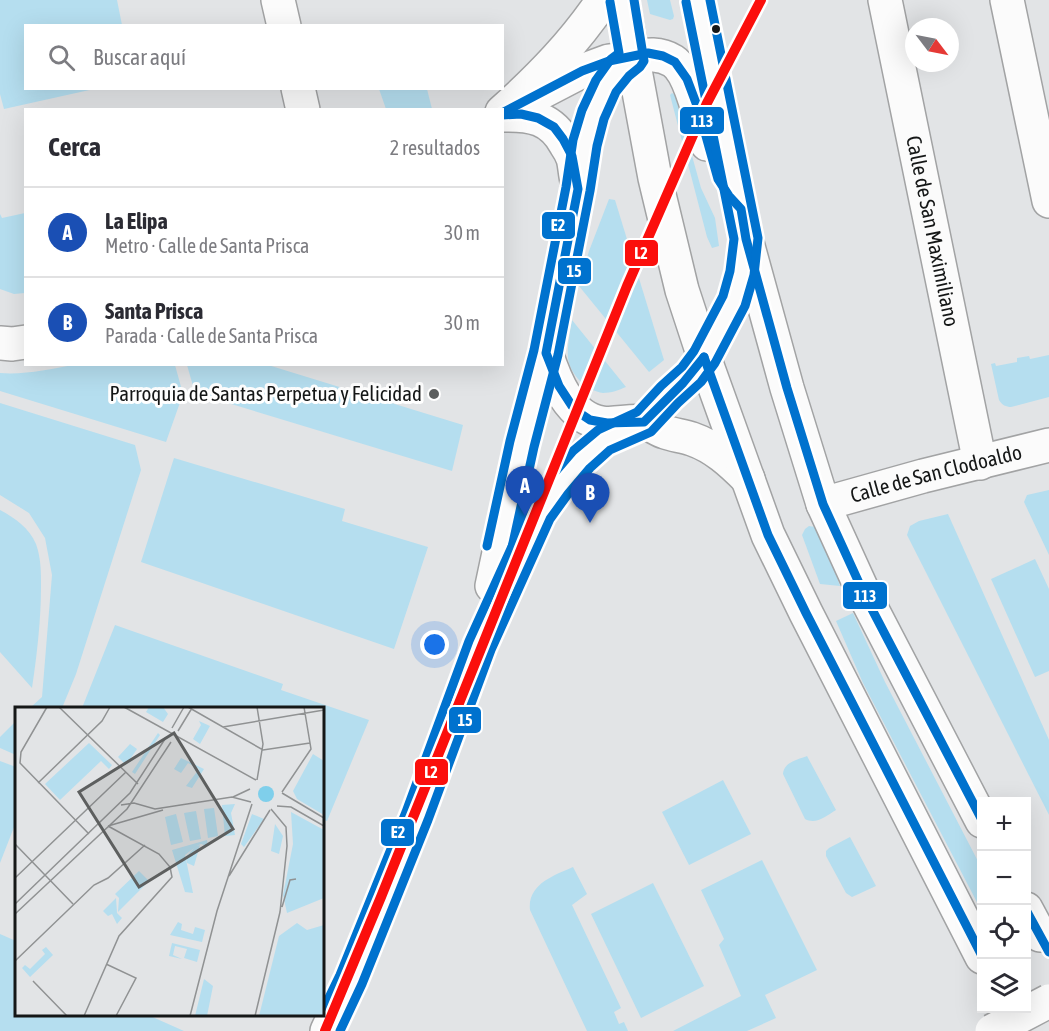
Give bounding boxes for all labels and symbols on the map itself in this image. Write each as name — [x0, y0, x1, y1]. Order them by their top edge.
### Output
north arrow — [905, 18, 959, 72]
unlabelled marker — [710, 23, 722, 35]
line badge: 113 — [679, 106, 725, 135]
text: 113 — [691, 112, 713, 130]
street label: Calle de San Maximiliano — [902, 134, 965, 328]
line badge: E2 — [541, 211, 576, 240]
text: E2 — [551, 216, 565, 234]
line badge: L2 — [624, 239, 659, 267]
text: L2 — [634, 244, 648, 262]
line badge: 15 — [557, 257, 592, 285]
text: 15 — [566, 262, 582, 280]
place label: Parroquia de Santas Perpetua y Felicidad — [109, 381, 422, 405]
marker: Parroquia de Santas Perpetua y Felicidad — [427, 387, 441, 401]
street label: Calle de San Clodoaldo — [847, 439, 1024, 507]
pin: A — [506, 466, 544, 516]
pin: B — [570, 474, 610, 523]
line badge: 113 — [842, 581, 888, 610]
text: 113 — [854, 587, 876, 605]
your location — [420, 630, 449, 659]
line badge: 15 — [448, 706, 482, 734]
inset map — [15, 707, 324, 1016]
text: 15 — [457, 711, 473, 729]
line badge: L2 — [414, 758, 449, 786]
text: L2 — [424, 763, 438, 781]
line badge: E2 — [380, 818, 415, 847]
text: E2 — [391, 823, 405, 841]

